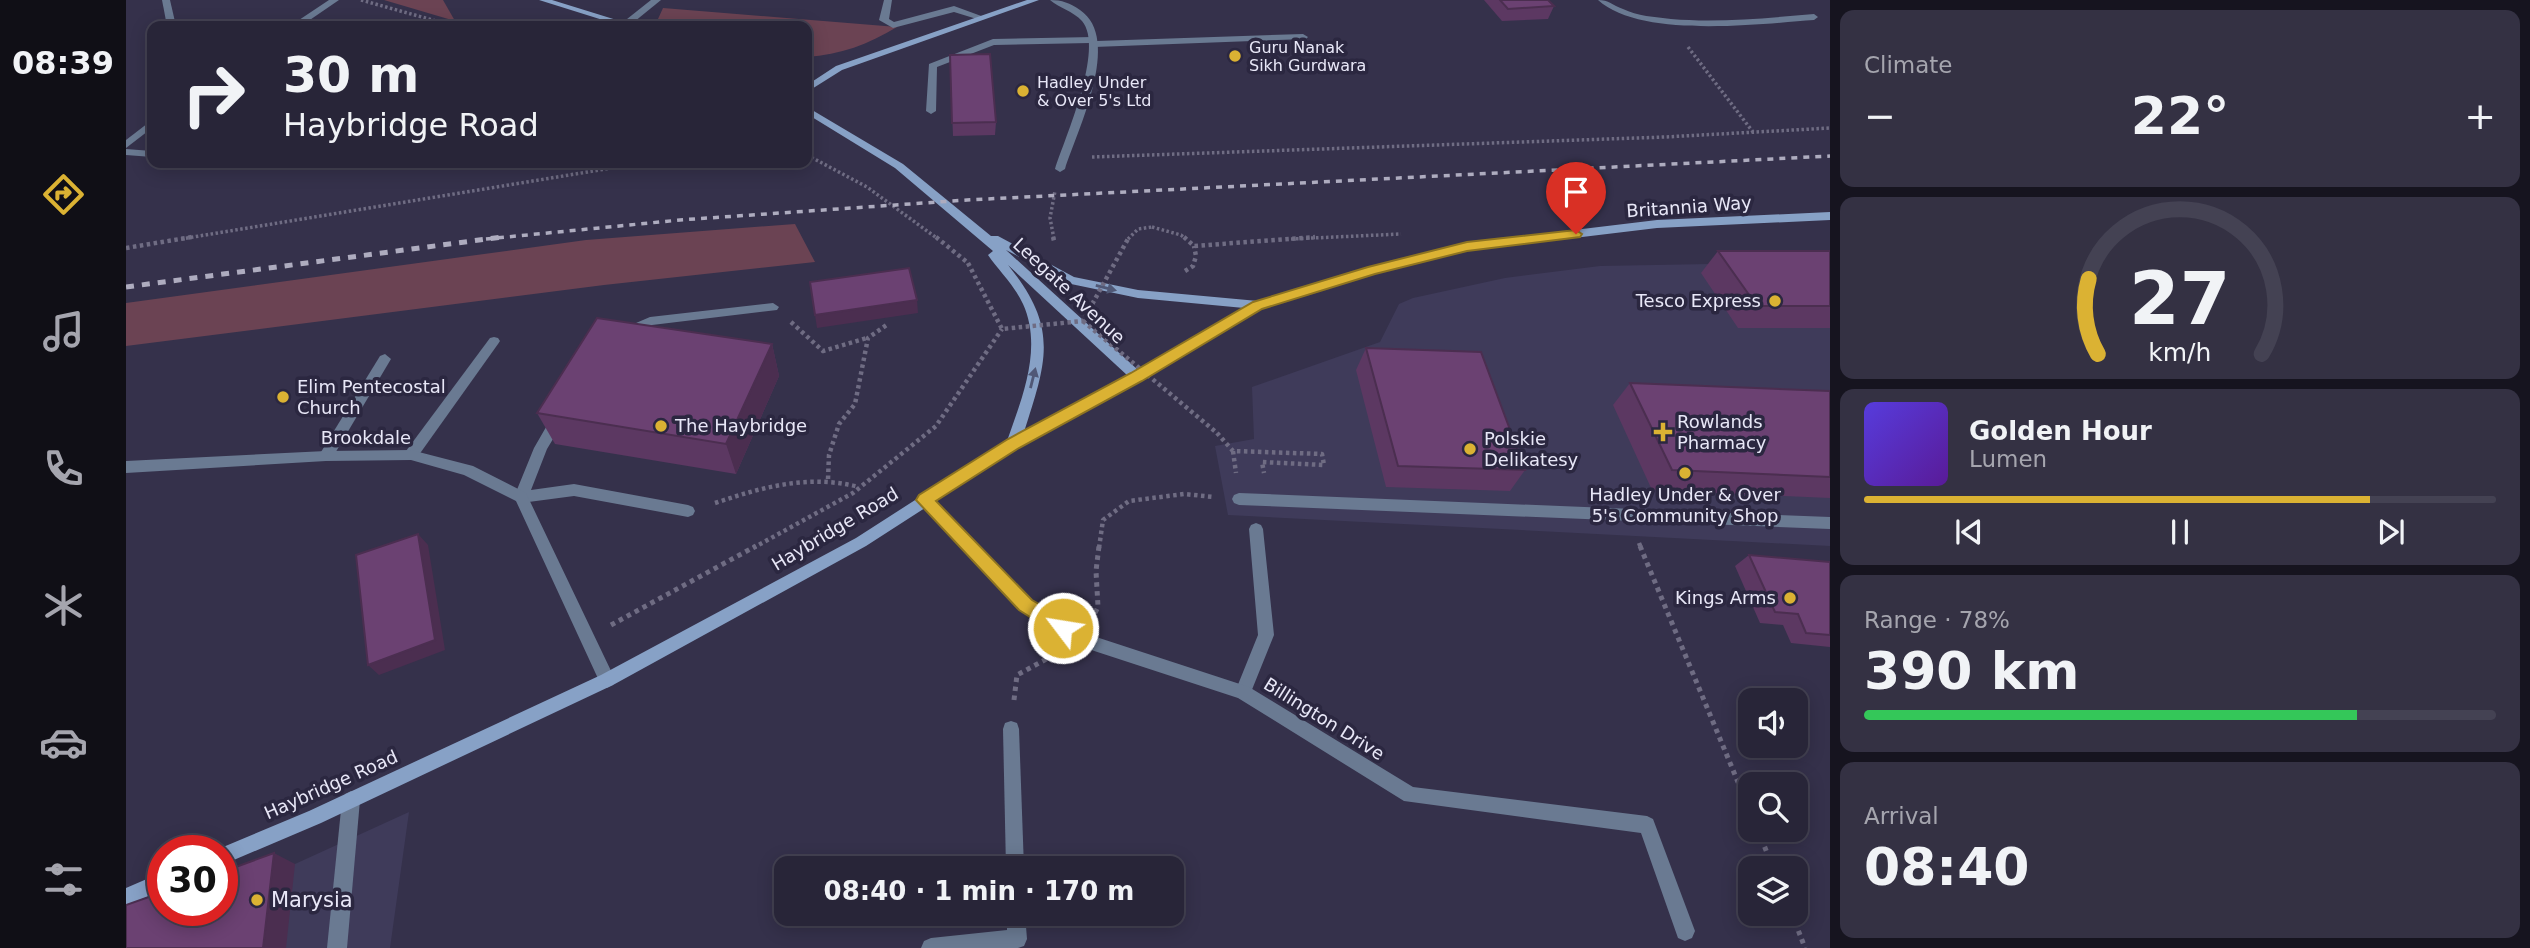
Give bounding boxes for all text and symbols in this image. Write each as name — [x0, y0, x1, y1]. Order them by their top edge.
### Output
place label: Guru Nanak Sikh Gurdwara — [1249, 38, 1366, 75]
text: 08:39 — [12, 44, 114, 82]
text: 30 m — [283, 47, 419, 104]
marker: Guru Nanak Sikh Gurdwara — [1227, 48, 1243, 64]
icon: right — [168, 49, 259, 140]
text: Climate — [1864, 52, 1953, 78]
place label: Hadley Under & Over 5's Ltd — [1037, 73, 1151, 110]
marker: Hadley Under & Over 5's Ltd — [1015, 83, 1031, 99]
text: 22° — [2131, 86, 2229, 146]
text: − — [1864, 94, 1896, 138]
text: + — [2464, 94, 2496, 138]
text: Haybridge Road — [283, 106, 539, 144]
pin — [1546, 162, 1606, 234]
icon: directions — [39, 170, 88, 219]
icon: arrive — [1557, 173, 1595, 211]
street label: Britannia Way — [1626, 192, 1753, 221]
street label: Leegate Avenue — [1009, 233, 1130, 348]
text: 27 — [2129, 256, 2231, 341]
one-way arrow — [1095, 283, 1117, 294]
place label: Tesco Express — [1635, 290, 1761, 311]
marker: Tesco Express — [1767, 293, 1783, 309]
icon: music — [39, 307, 88, 356]
text: km/h — [2148, 337, 2212, 366]
one-way arrow — [1028, 367, 1039, 389]
place label: Elim Pentecostal Church — [297, 376, 446, 418]
marker: Elim Pentecostal Church — [275, 389, 291, 405]
place label: Rowlands Pharmacy — [1677, 411, 1767, 453]
place label: The Haybridge — [674, 415, 807, 436]
text: Golden Hour — [1969, 416, 2152, 446]
marker: The Haybridge — [653, 418, 669, 434]
marker: Rowlands Pharmacy — [1655, 424, 1671, 440]
street label: Brookdale — [321, 427, 411, 448]
place label: Polskie Delikatesy — [1484, 428, 1579, 470]
marker: Polskie Delikatesy — [1462, 441, 1478, 457]
icon: phone — [39, 444, 88, 493]
text: Lumen — [1969, 446, 2047, 472]
marker: Hadley Under & Over 5's Community Shop — [1677, 465, 1693, 481]
street label: Haybridge Road — [768, 483, 902, 575]
place label: Hadley Under & Over 5's Community Shop — [1589, 484, 1781, 526]
icon: previous — [1950, 513, 1988, 551]
icon: pause — [2161, 513, 2199, 551]
icon: next — [2372, 513, 2410, 551]
icon: climate — [39, 581, 88, 630]
place label: Kings Arms — [1675, 587, 1776, 608]
marker: Kings Arms — [1782, 590, 1798, 606]
position arrow — [1026, 591, 1100, 665]
text: Range · 78% — [1864, 607, 2010, 633]
text: 390 km — [1864, 641, 2079, 701]
street label: Billington Drive — [1260, 673, 1389, 764]
map controls — [1738, 688, 1808, 926]
button: sound — [1738, 688, 1808, 758]
icon: car — [39, 718, 88, 767]
street label: Haybridge Road — [261, 746, 401, 823]
button: search — [1738, 772, 1808, 842]
text: Arrival — [1864, 803, 1939, 829]
speed limit sign: 30 — [147, 835, 238, 926]
text: 08:40 — [1864, 837, 2030, 897]
icon: filters — [39, 855, 88, 904]
button: layers — [1738, 856, 1808, 926]
text: 08:40 · 1 min · 170 m — [824, 876, 1134, 906]
place label: Marysia — [271, 888, 353, 912]
marker: Marysia — [249, 892, 265, 908]

